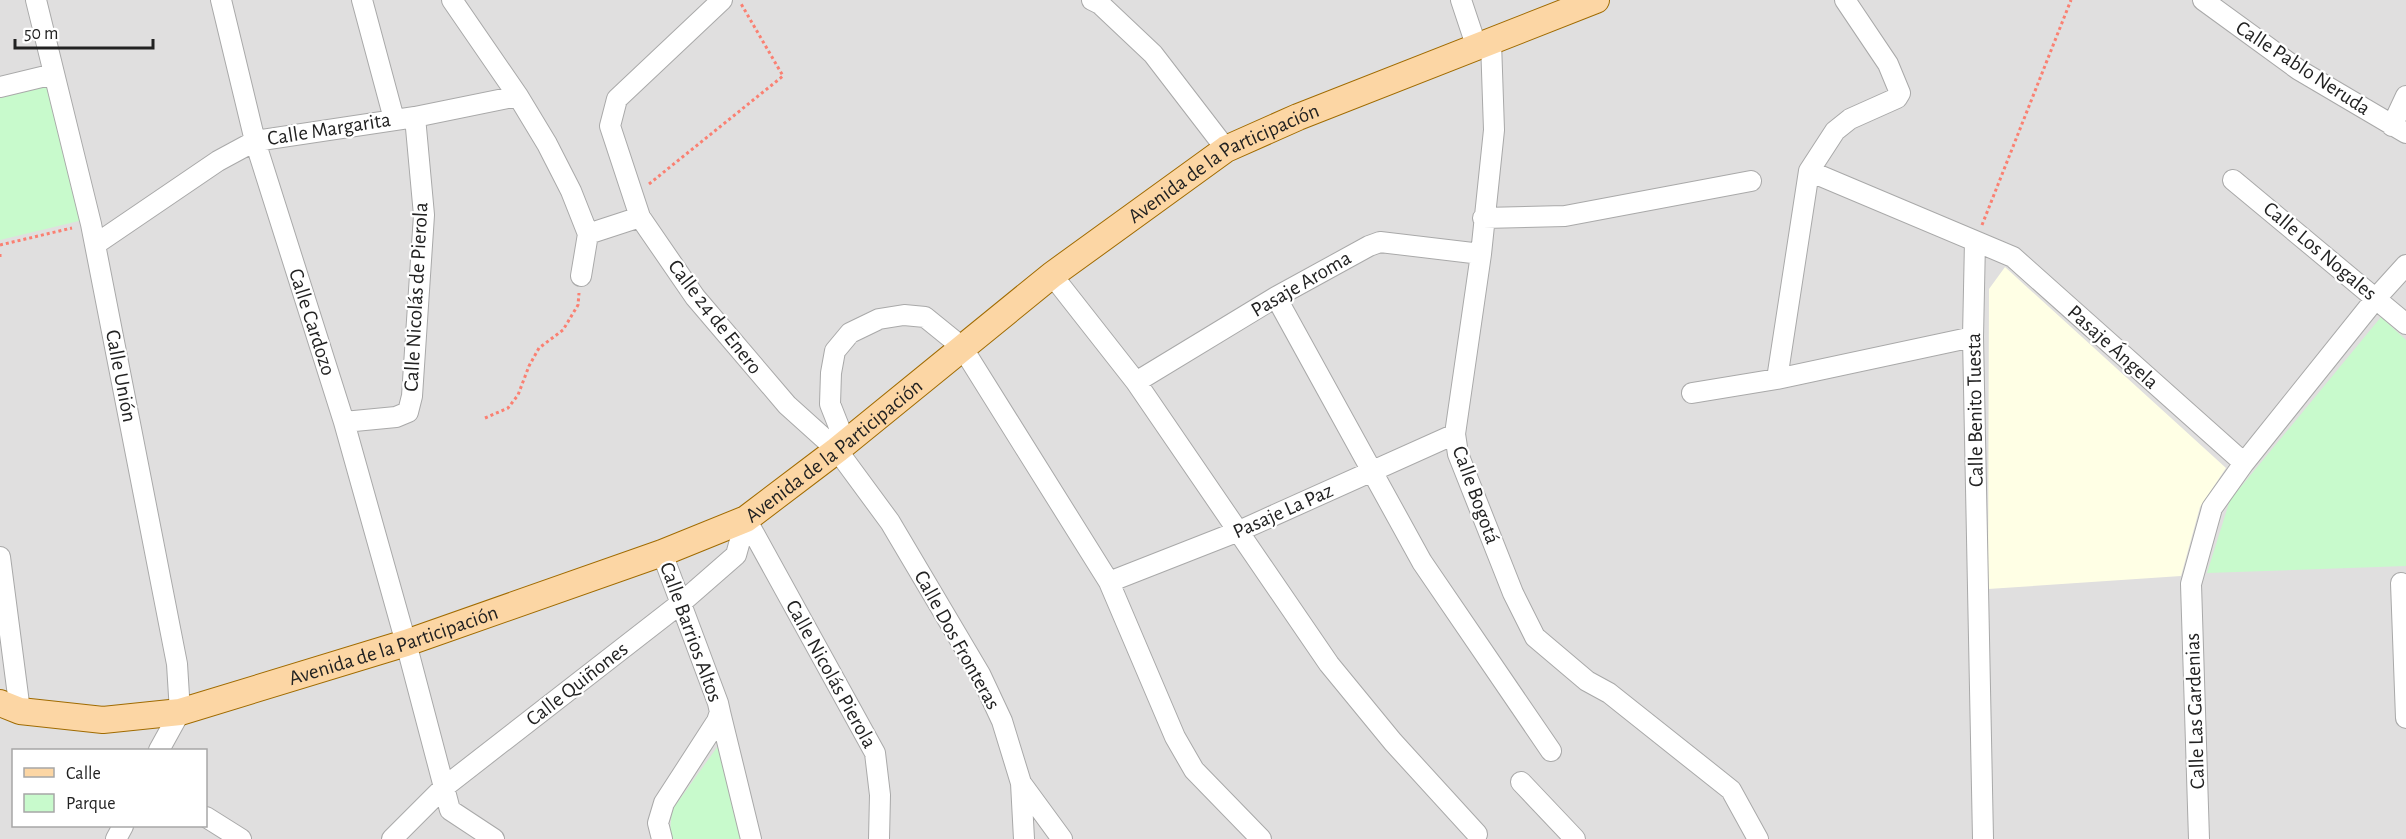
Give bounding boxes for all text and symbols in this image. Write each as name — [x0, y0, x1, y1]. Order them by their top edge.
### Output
scale bar — [15, 12, 153, 50]
street label: Calle Pablo Neruda — [2232, 17, 2374, 119]
text: 50 m — [24, 25, 58, 43]
street label: Avenida de la Participación — [1124, 99, 1322, 227]
street label: Calle Margarita — [266, 109, 392, 149]
street label: Calle Los Nogales — [2259, 198, 2381, 304]
street label: Calle Nicolás de Pierola — [401, 201, 431, 392]
street label: Pasaje Aroma — [1247, 247, 1355, 321]
street label: Calle 24 de Enero — [664, 256, 766, 378]
street label: Calle Cardozo — [285, 266, 339, 378]
street label: Pasaje Ángela — [2064, 300, 2164, 393]
street label: Calle Unión — [102, 328, 140, 424]
street label: Calle Benito Tuesta — [1963, 332, 1987, 487]
street label: Avenida de la Participación — [741, 375, 926, 526]
street label: Calle Bogotá — [1449, 443, 1503, 547]
street label: Pasaje La Paz — [1230, 480, 1336, 542]
street label: Calle Barrios Altos — [656, 559, 726, 705]
street label: Calle Dos Fronteras — [910, 567, 1004, 713]
street label: Calle Nicolás Pierola — [782, 596, 881, 752]
street label: Avenida de la Participación — [286, 601, 501, 689]
street label: Calle Las Gardenias — [2182, 632, 2208, 790]
street label: Calle Quiñones — [522, 638, 632, 730]
legend — [12, 749, 207, 827]
text: Calle — [66, 765, 101, 783]
text: Parque — [66, 795, 115, 813]

